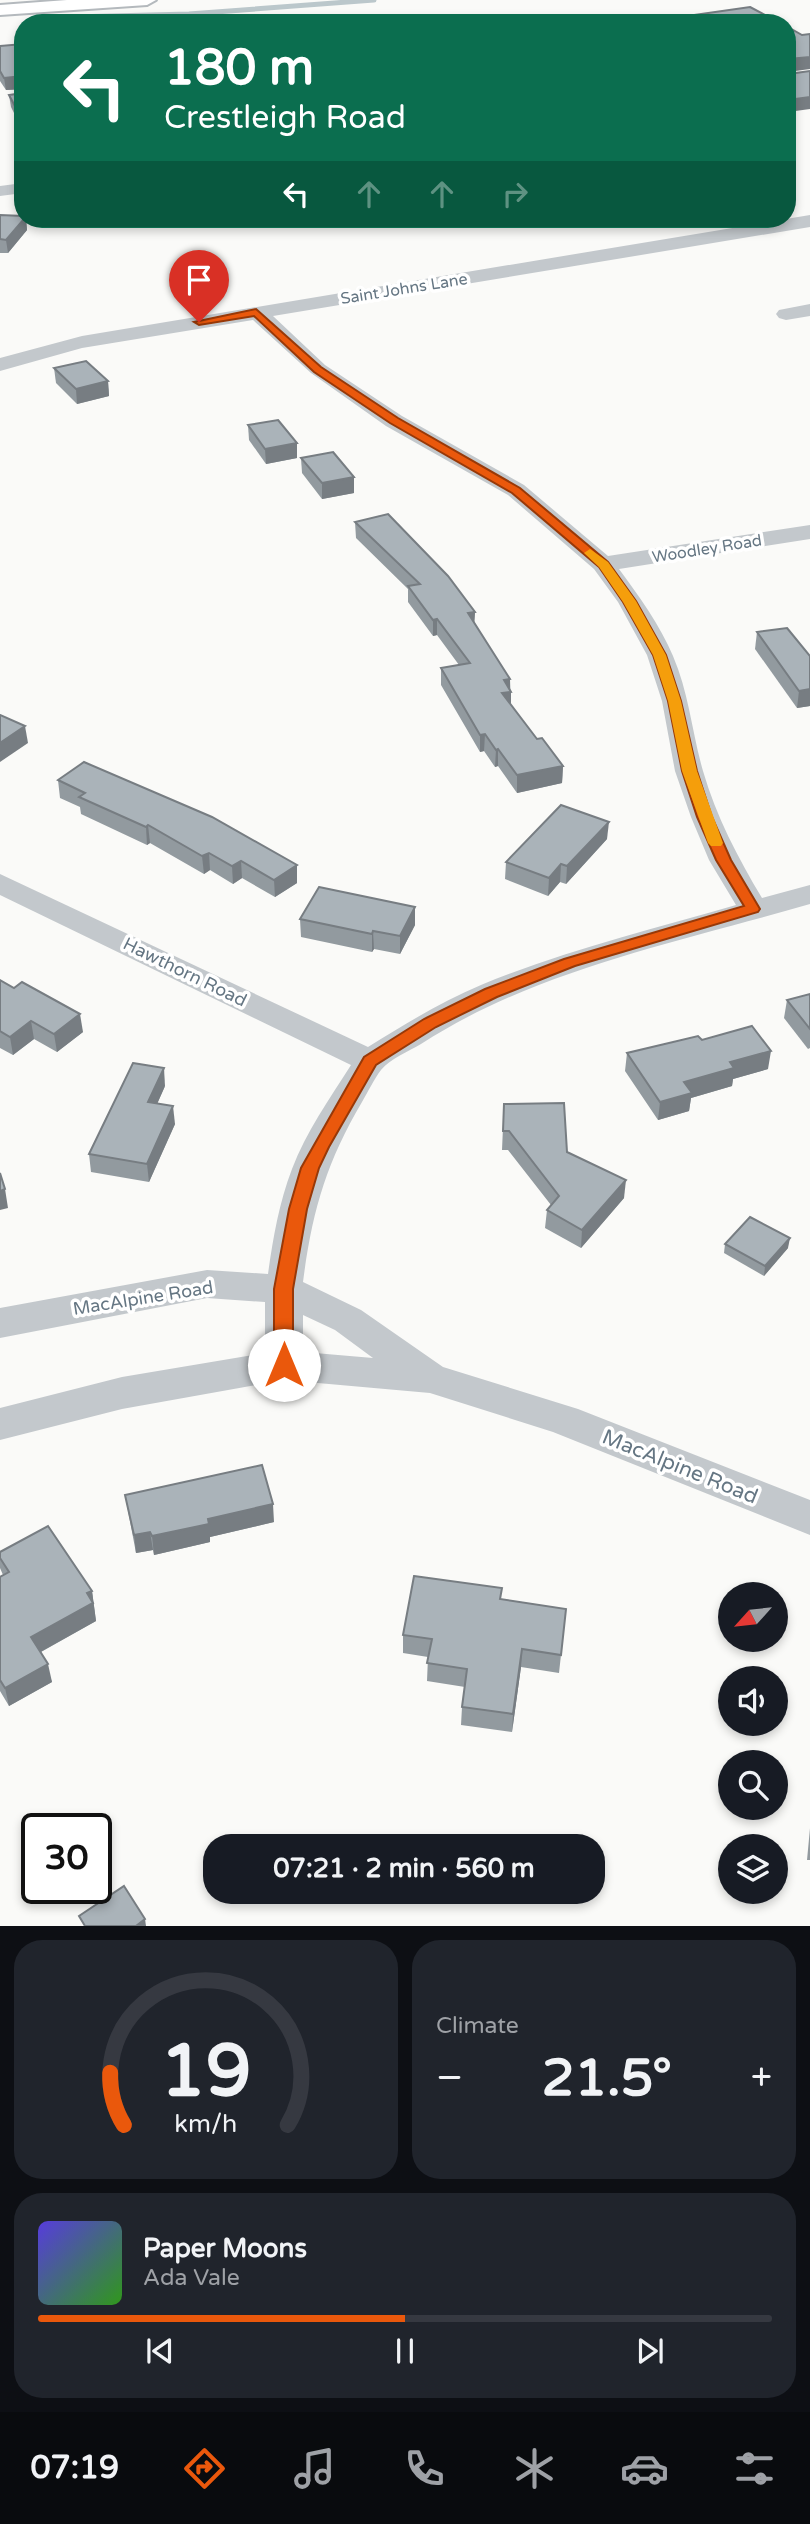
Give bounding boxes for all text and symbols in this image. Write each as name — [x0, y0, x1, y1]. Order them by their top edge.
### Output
text: 180 m — [164, 39, 314, 98]
icon: left — [49, 42, 140, 133]
text: Crestleigh Road — [164, 99, 406, 137]
icon: left — [277, 175, 315, 213]
icon: ahead — [350, 175, 388, 213]
icon: ahead — [423, 175, 461, 213]
icon: right — [496, 175, 534, 213]
pin — [169, 250, 229, 322]
icon: arrive — [180, 261, 218, 299]
street label: Saint Johns Lane — [339, 269, 469, 309]
street label: Woodley Road — [651, 530, 763, 568]
street label: Hawthorn Road — [120, 933, 250, 1011]
street label: MacAlpine Road — [71, 1276, 215, 1320]
position arrow — [247, 1328, 321, 1402]
street label: MacAlpine Road — [599, 1424, 761, 1510]
north arrow — [718, 1582, 788, 1652]
map controls — [718, 1582, 788, 1904]
button: sound — [718, 1666, 788, 1736]
button: search — [718, 1750, 788, 1820]
speed limit sign: 30 — [21, 1813, 112, 1904]
button: layers — [718, 1834, 788, 1904]
text: 07:21 · 2 min · 560 m — [273, 1853, 535, 1884]
text: Climate — [436, 2012, 519, 2040]
text: 19 — [160, 2029, 252, 2117]
text: 21.5° — [542, 2047, 672, 2110]
text: − — [436, 2055, 463, 2101]
text: + — [751, 2055, 772, 2101]
text: km/h — [175, 2109, 237, 2139]
text: Paper Moons — [143, 2233, 307, 2264]
text: Ada Vale — [143, 2264, 240, 2292]
icon: previous — [141, 2332, 179, 2370]
icon: pause — [386, 2332, 424, 2370]
icon: next — [631, 2332, 669, 2370]
icon: directions — [180, 2444, 229, 2493]
icon: music — [290, 2444, 339, 2493]
icon: phone — [400, 2444, 449, 2493]
icon: climate — [510, 2444, 559, 2493]
icon: car — [620, 2444, 669, 2493]
icon: filters — [730, 2444, 779, 2493]
text: 07:19 — [31, 2449, 119, 2487]

